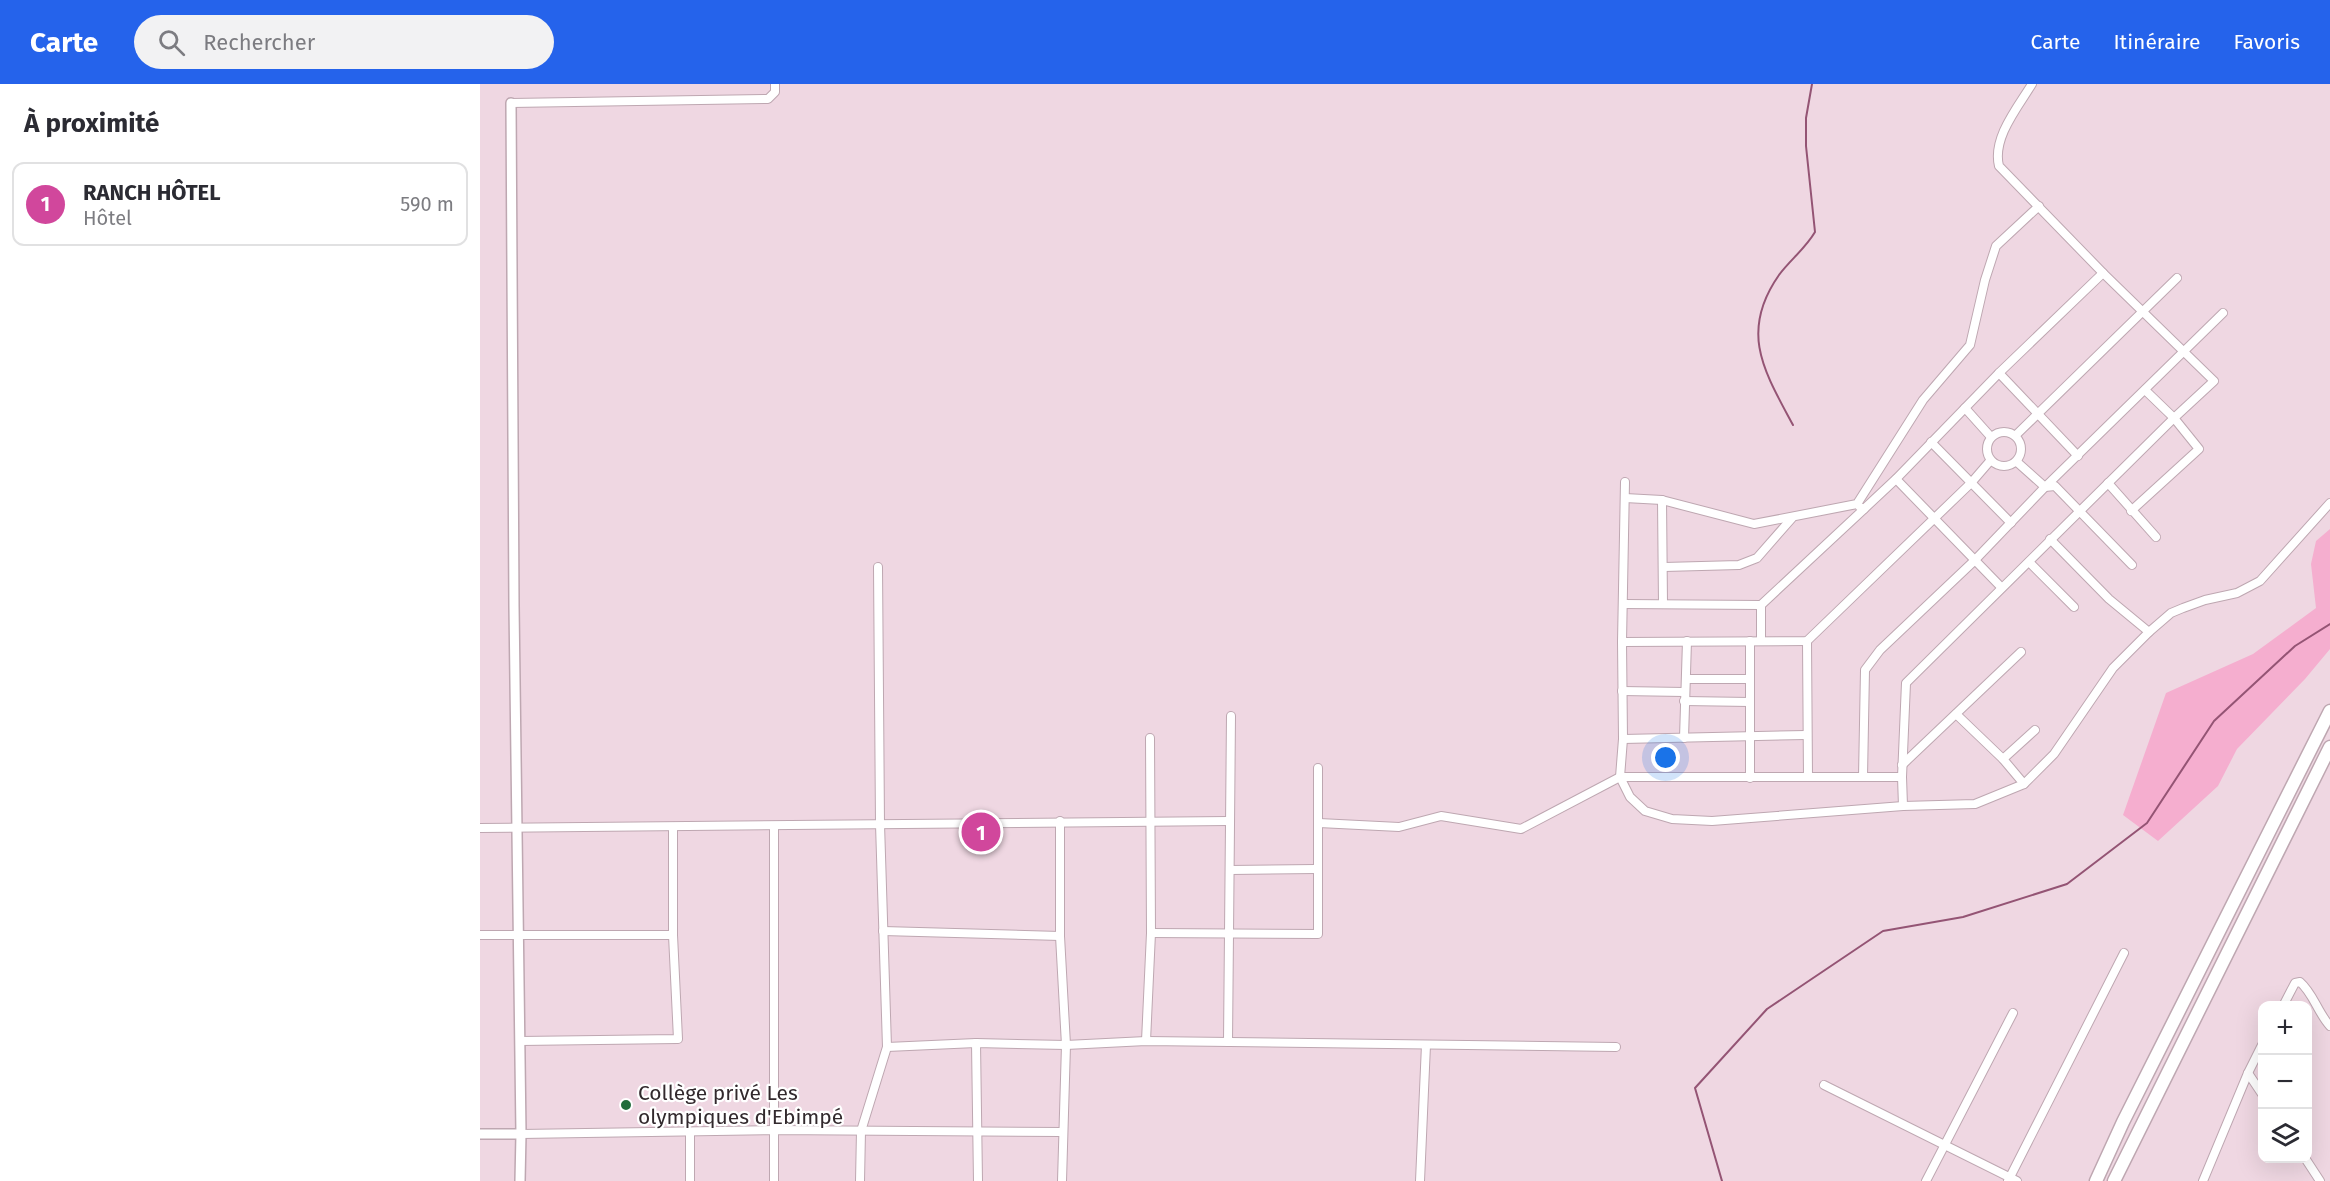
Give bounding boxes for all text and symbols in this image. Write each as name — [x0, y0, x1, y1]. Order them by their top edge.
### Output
search box — [134, 15, 554, 69]
text: Carte — [30, 26, 98, 59]
icon: search — [155, 26, 188, 59]
text: Rechercher — [203, 29, 315, 56]
text: Carte — [2031, 29, 2080, 55]
text: Itinéraire — [2113, 29, 2200, 55]
text: Favoris — [2233, 29, 2300, 55]
text: À proximité — [24, 108, 159, 139]
text: RANCH HÔTEL — [83, 179, 220, 206]
text: 1 — [41, 192, 50, 216]
text: 590 m — [400, 192, 454, 216]
text: Hôtel — [83, 206, 132, 230]
your location — [1651, 743, 1680, 772]
pin: 1 — [962, 810, 1000, 855]
map controls — [2258, 1001, 2312, 1163]
button: + — [2258, 1001, 2312, 1055]
button: − — [2258, 1055, 2312, 1109]
place label: Collège privé Les olympiques d'Ebimpé — [638, 1080, 843, 1130]
marker: Collège privé Les olympiques d'Ebimpé — [619, 1098, 633, 1112]
button: layers — [2258, 1109, 2312, 1163]

